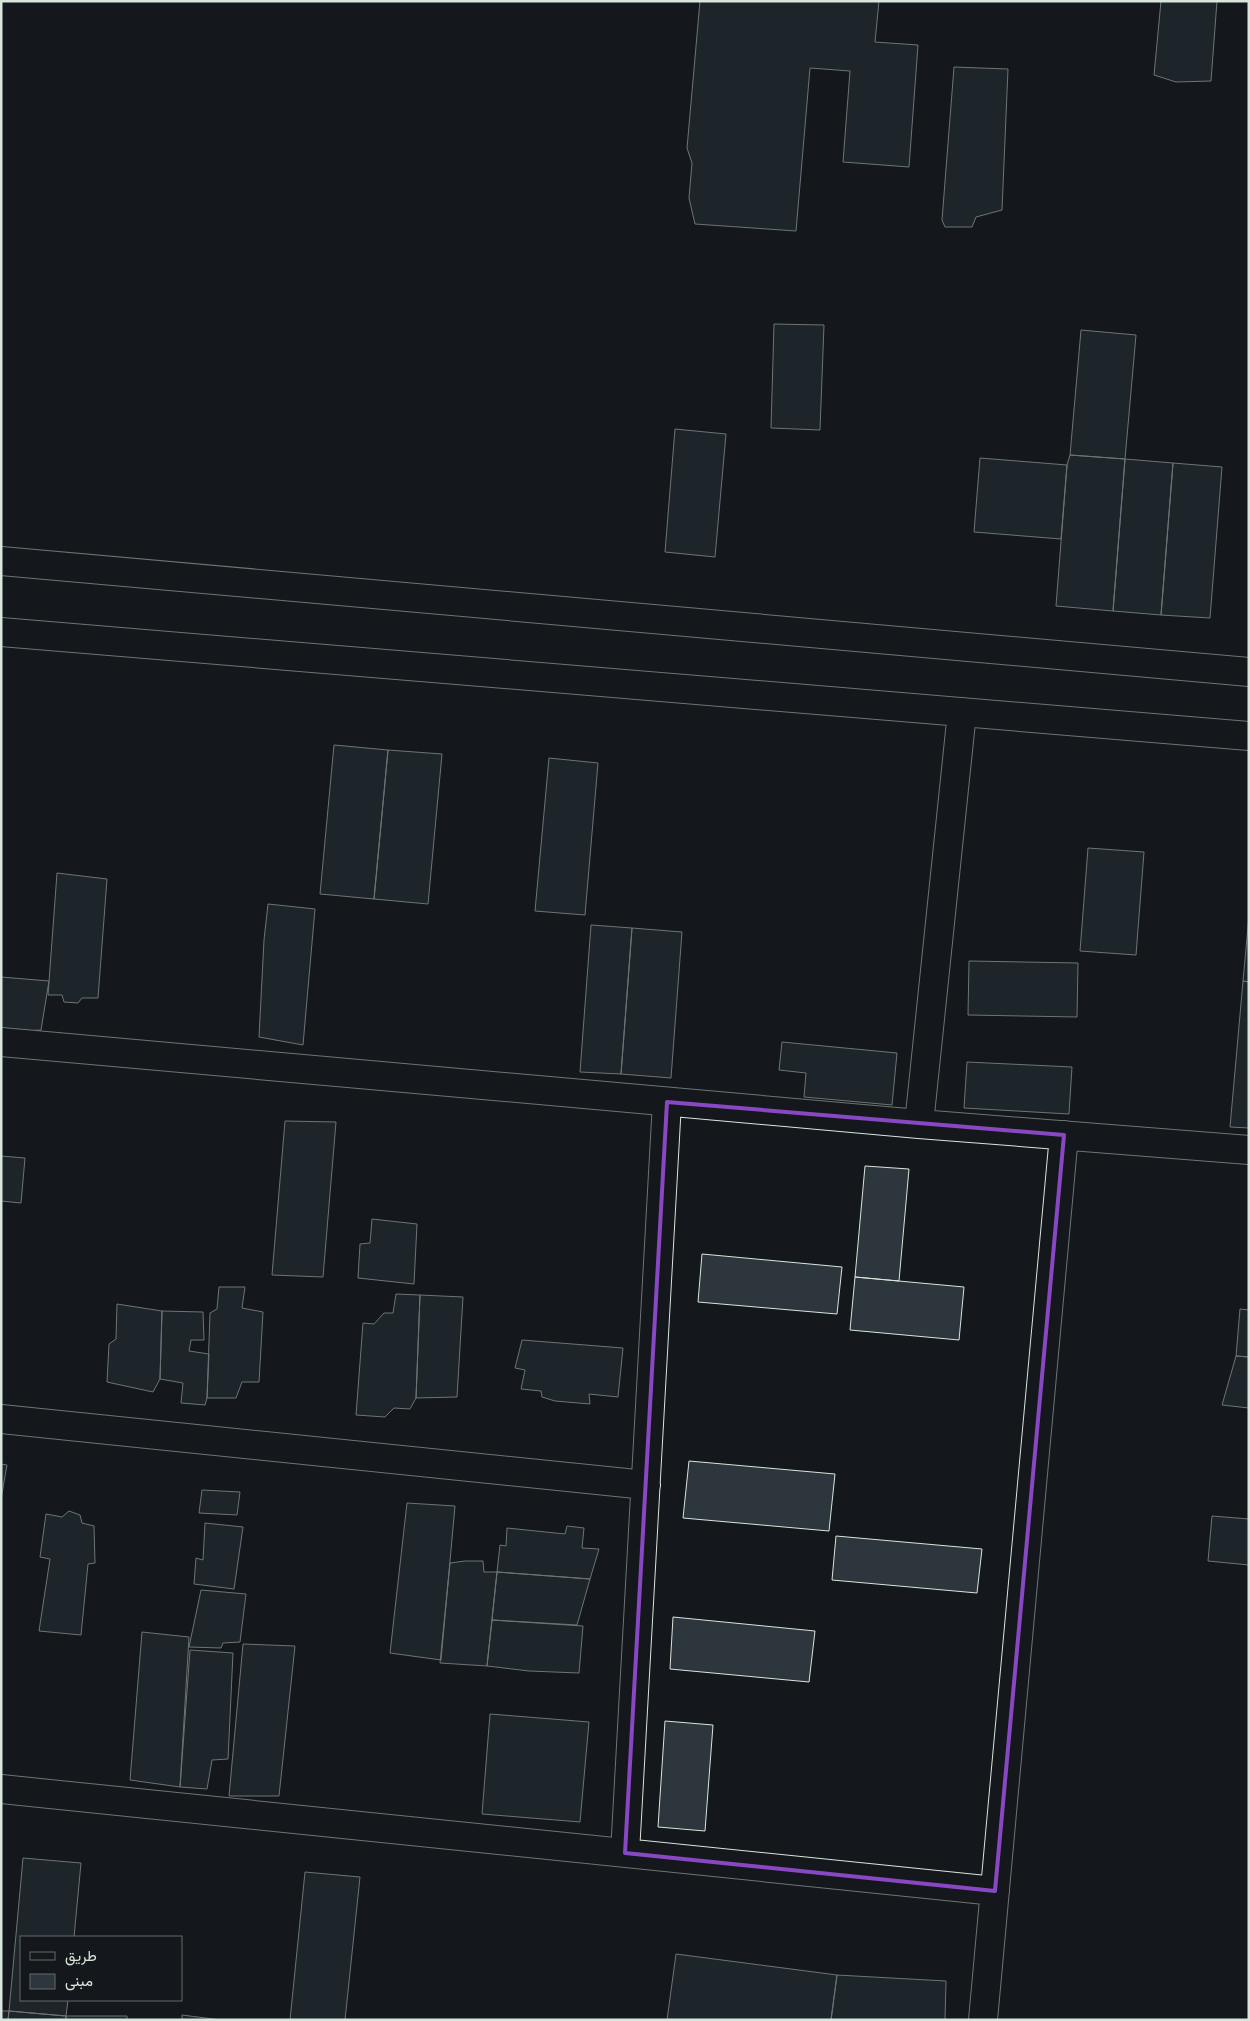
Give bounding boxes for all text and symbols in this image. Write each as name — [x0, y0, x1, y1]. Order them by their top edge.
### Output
legend — [20, 1936, 182, 2001]
text: طريق — [65, 1946, 97, 1966]
text: مبنى — [65, 1971, 93, 1991]

